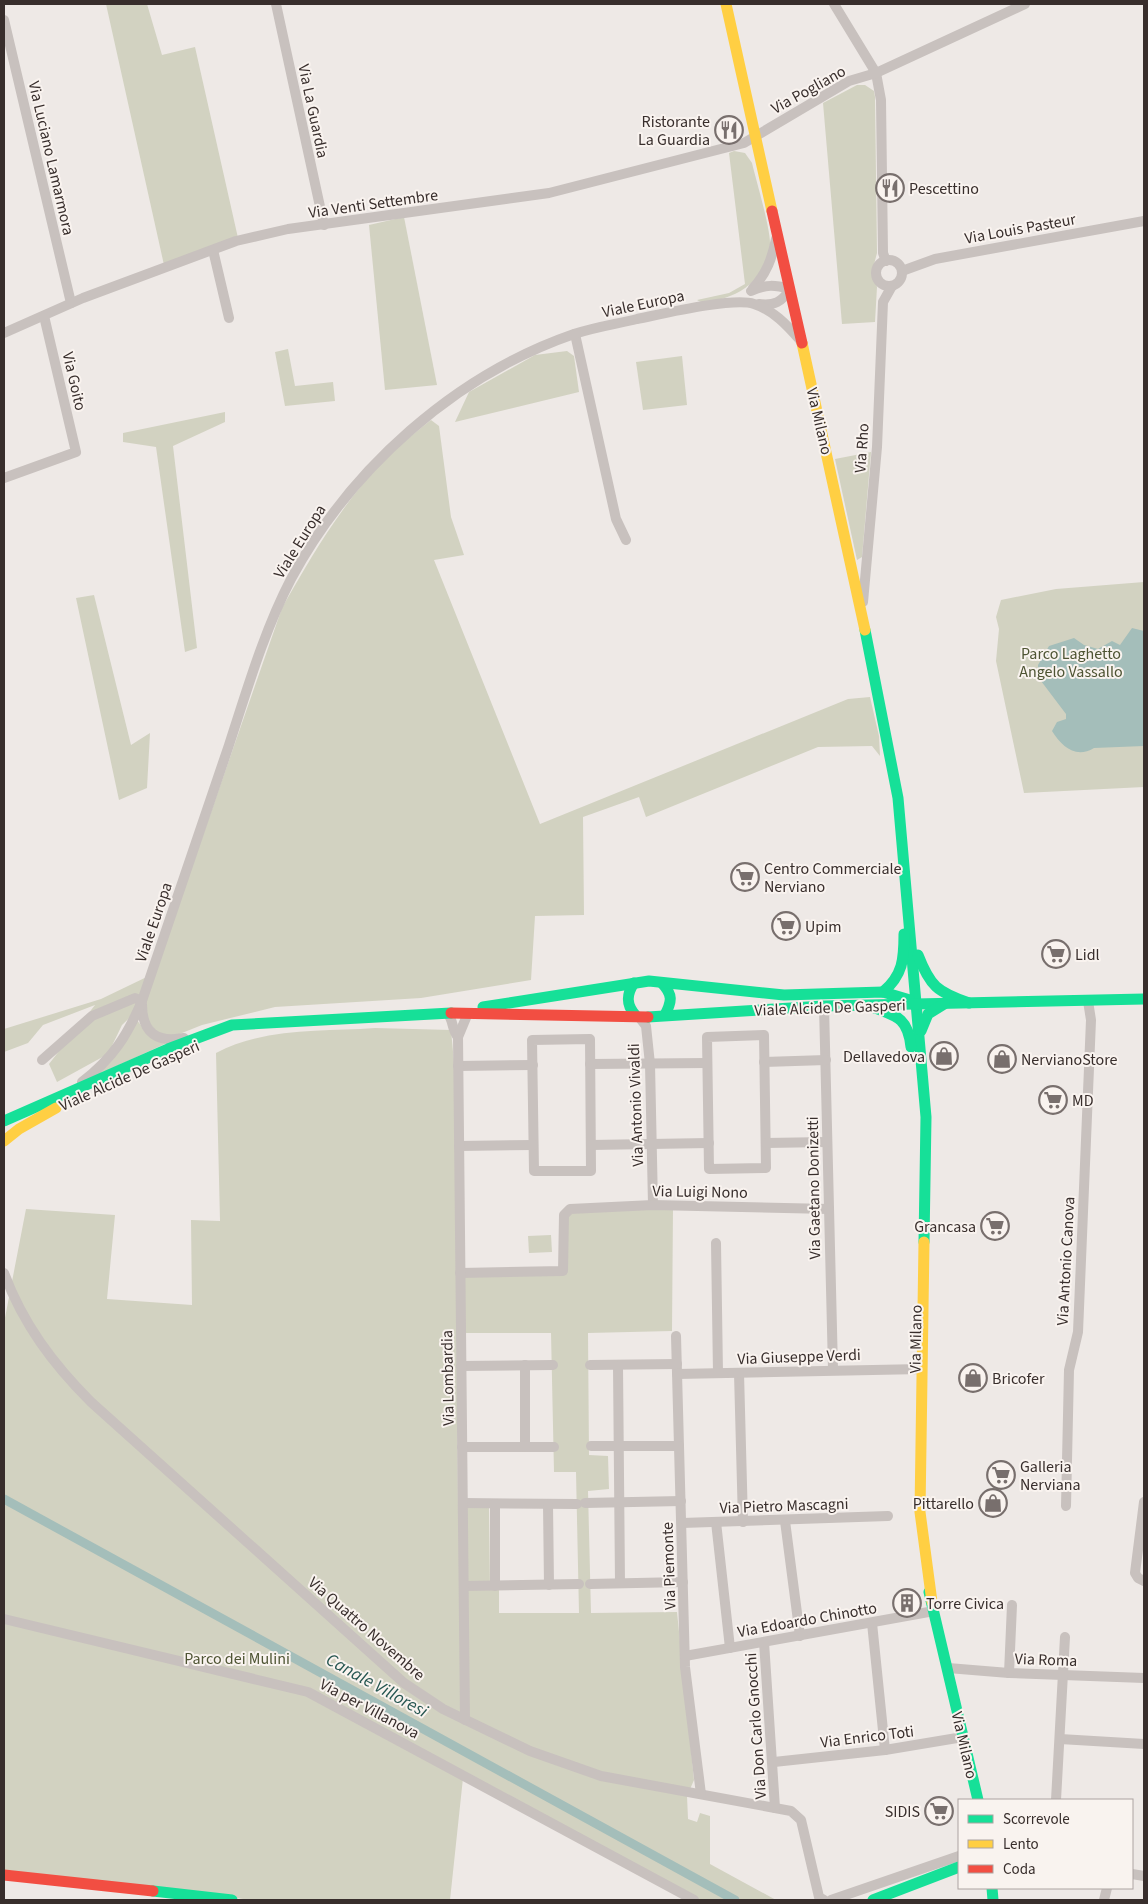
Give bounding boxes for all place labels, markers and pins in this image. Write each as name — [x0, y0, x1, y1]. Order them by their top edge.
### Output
place label: Ristorante La Guardia — [638, 111, 710, 151]
restaurant icon: Ristorante La Guardia — [714, 115, 744, 145]
restaurant icon: Pescettino — [875, 173, 905, 203]
place label: Pescettino — [909, 178, 979, 200]
place label: Centro Commerciale Nerviano — [764, 858, 902, 898]
supermarket icon: Centro Commerciale Nerviano — [730, 862, 760, 892]
supermarket icon: Upim — [771, 911, 801, 941]
place label: Upim — [805, 916, 841, 938]
supermarket icon: Lidl — [1041, 939, 1071, 969]
place label: Lidl — [1075, 944, 1100, 966]
shop icon: Dellavedova — [929, 1041, 959, 1071]
shop icon: NervianoStore — [987, 1044, 1017, 1074]
place label: Dellavedova — [843, 1046, 925, 1068]
place label: NervianoStore — [1021, 1049, 1118, 1071]
supermarket icon: MD — [1038, 1085, 1068, 1115]
place label: MD — [1072, 1090, 1094, 1112]
supermarket icon: Grancasa — [980, 1211, 1010, 1241]
place label: Grancasa — [914, 1216, 976, 1238]
shop icon: Bricofer — [958, 1363, 988, 1393]
place label: Bricofer — [992, 1368, 1045, 1390]
place label: Galleria Nerviana — [1020, 1456, 1081, 1496]
supermarket icon: Galleria Nerviana — [986, 1460, 1016, 1490]
shop icon: Pittarello — [978, 1488, 1008, 1518]
place label: Pittarello — [913, 1493, 974, 1515]
building icon: Torre Civica — [892, 1588, 922, 1618]
place label: Torre Civica — [926, 1593, 1004, 1615]
supermarket icon: SIDIS — [924, 1796, 954, 1826]
place label: SIDIS — [885, 1801, 920, 1823]

